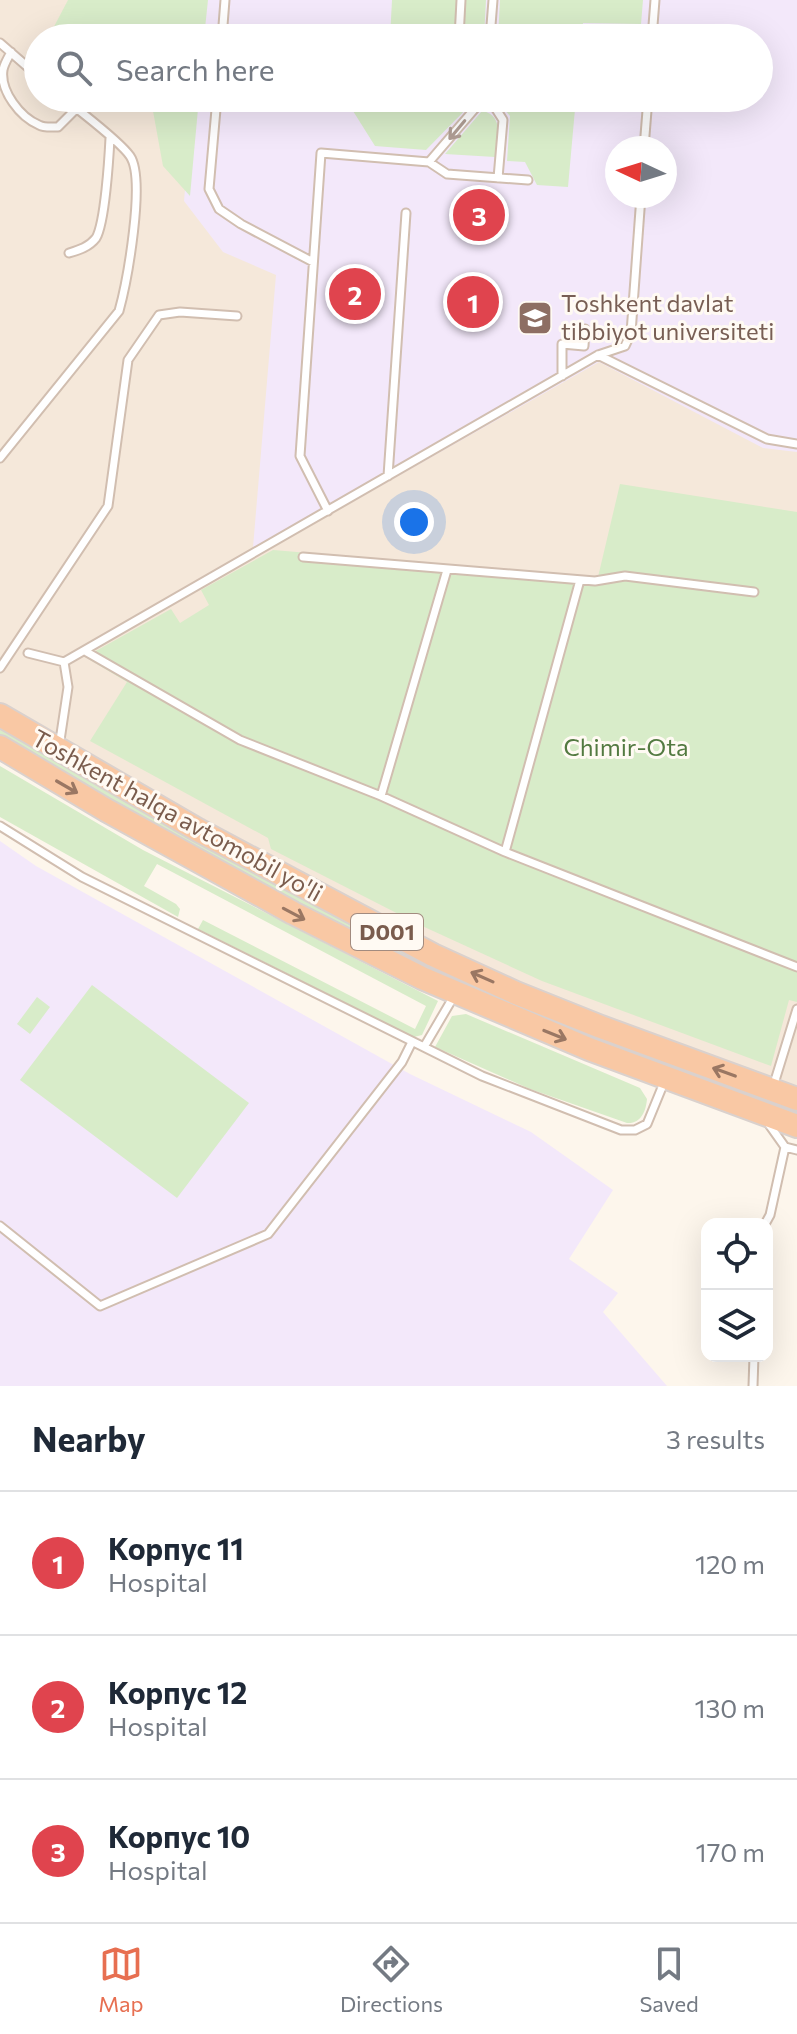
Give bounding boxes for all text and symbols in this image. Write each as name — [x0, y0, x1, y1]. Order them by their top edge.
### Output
search box — [24, 24, 773, 112]
icon: search — [52, 46, 96, 90]
text: Search here — [116, 50, 275, 87]
one-way arrow — [448, 120, 466, 140]
north arrow — [605, 136, 677, 208]
pin: 3 — [453, 185, 505, 245]
pin: 2 — [329, 264, 381, 324]
pin: 1 — [447, 272, 499, 332]
place label: Toshkent davlat tibbiyot universiteti — [561, 288, 774, 345]
school or university icon: Toshkent davlat tibbiyot universiteti — [516, 299, 554, 337]
your location — [394, 502, 434, 542]
street label: Toshkent halqa avtomobil yo'li — [27, 723, 328, 907]
park label: Chimir-Ota — [563, 732, 689, 761]
one-way arrow — [55, 779, 78, 795]
one-way arrow — [281, 906, 305, 922]
road number: D001 — [351, 914, 423, 950]
one-way arrow — [470, 969, 494, 984]
one-way arrow — [542, 1029, 567, 1043]
one-way arrow — [712, 1064, 737, 1078]
map controls — [701, 1218, 773, 1362]
button: locate — [701, 1218, 773, 1290]
button: layers — [701, 1290, 773, 1362]
text: Nearby — [32, 1417, 146, 1459]
text: 3 results — [666, 1423, 765, 1454]
text: Корпус 11 — [108, 1529, 244, 1566]
text: 1 — [52, 1548, 64, 1579]
text: 120 m — [695, 1548, 765, 1579]
text: Hospital — [108, 1566, 208, 1597]
text: Корпус 12 — [108, 1673, 247, 1710]
text: 2 — [51, 1692, 65, 1723]
text: 130 m — [694, 1692, 765, 1723]
text: Hospital — [108, 1710, 208, 1741]
text: Корпус 10 — [108, 1817, 250, 1854]
text: 3 — [50, 1836, 66, 1867]
text: 170 m — [696, 1836, 765, 1867]
text: Hospital — [108, 1854, 208, 1885]
tab: Map — [98, 1942, 144, 2017]
tab: Directions — [340, 1942, 443, 2017]
tab: Saved — [639, 1942, 699, 2017]

